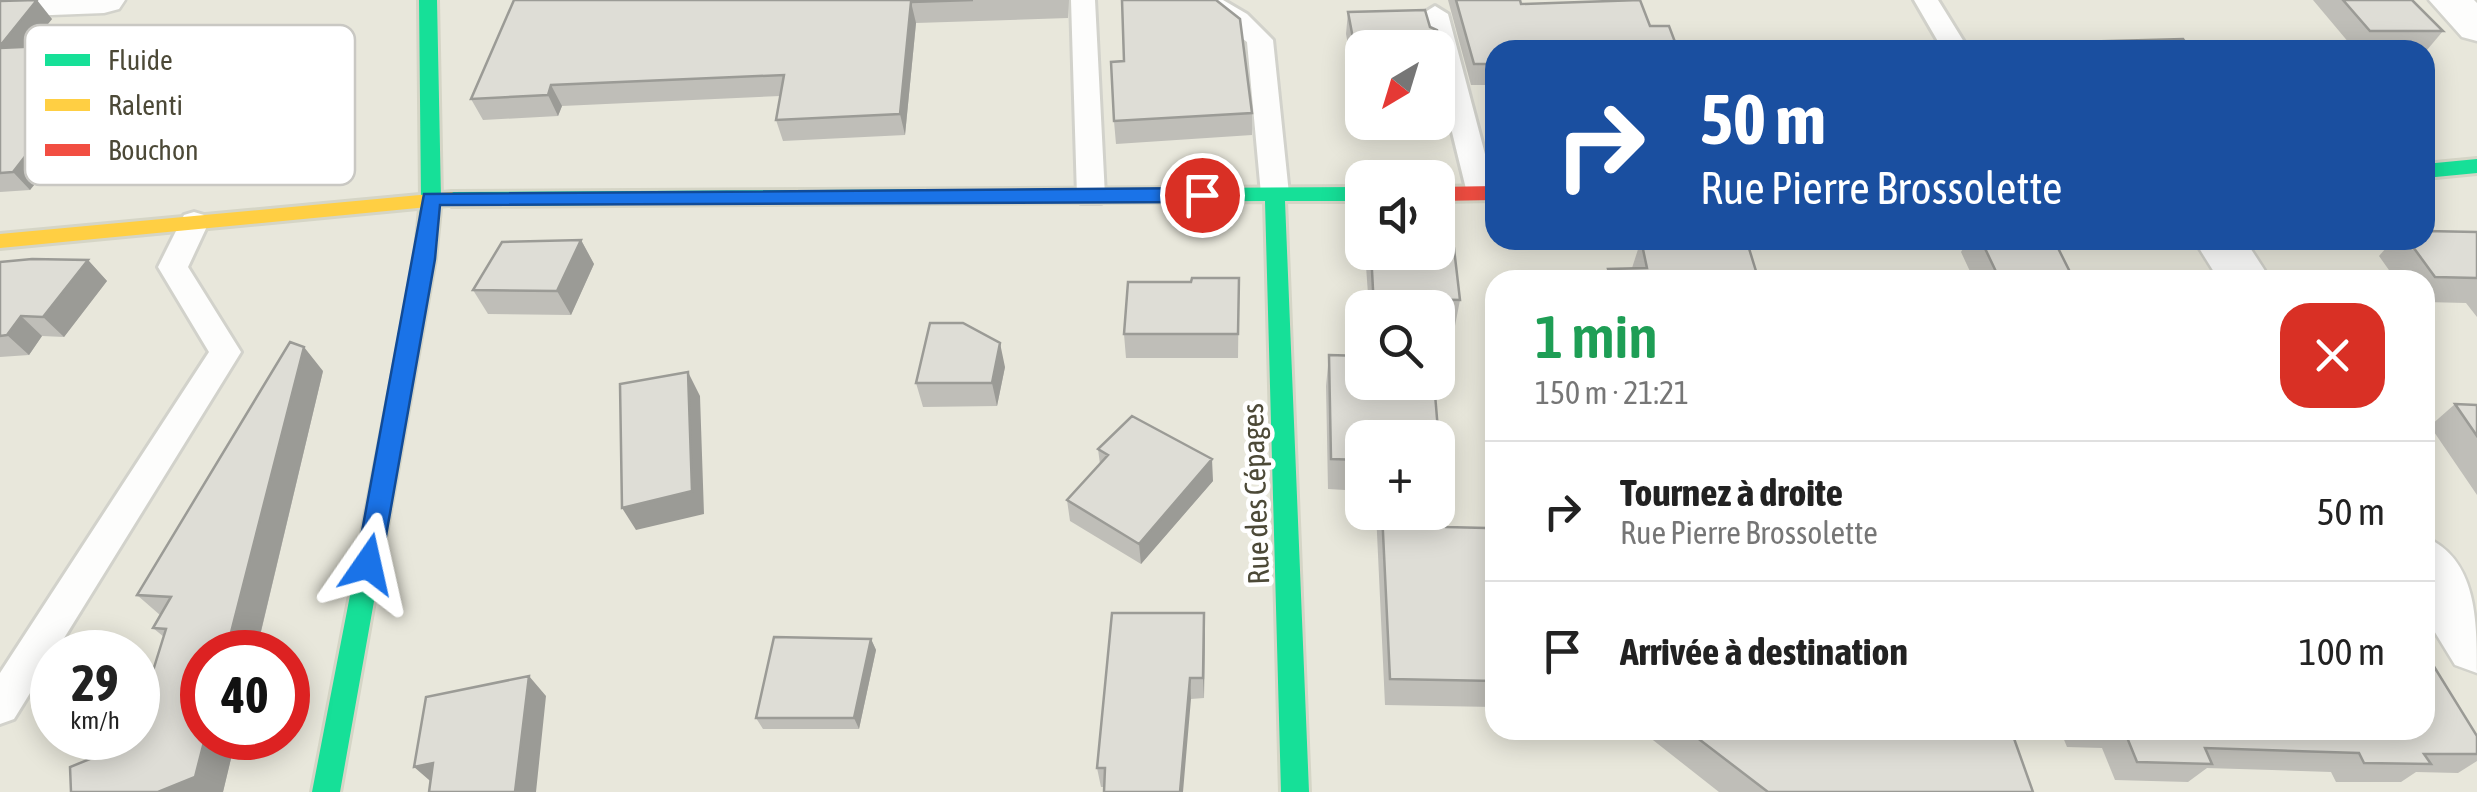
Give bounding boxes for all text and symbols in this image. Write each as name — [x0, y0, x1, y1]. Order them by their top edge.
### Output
legend — [25, 25, 355, 185]
north arrow — [1345, 30, 1455, 140]
map controls — [1345, 30, 1455, 530]
text: Fluide — [108, 44, 173, 76]
text: 50 m — [1700, 79, 1826, 159]
icon: right — [1535, 80, 1665, 210]
text: Ralenti — [108, 89, 183, 121]
text: Bouchon — [108, 134, 199, 166]
pin — [1160, 153, 1245, 238]
button: sound — [1345, 160, 1455, 270]
text: Rue Pierre Brossolette — [1700, 162, 2062, 214]
icon: arrive — [1175, 168, 1230, 223]
button: search — [1345, 290, 1455, 400]
text: 1 min — [1535, 302, 1658, 371]
button: close — [2280, 303, 2385, 408]
text: 150 m · 21:21 — [1535, 374, 1689, 411]
street label: Rue des Cépages — [1235, 403, 1275, 585]
button: + — [1345, 420, 1455, 530]
text: Tournez à droite — [1620, 471, 1843, 514]
icon: right — [1535, 484, 1590, 539]
text: 50 m — [2317, 490, 2385, 533]
position arrow — [316, 512, 420, 616]
text: Rue Pierre Brossolette — [1620, 514, 1878, 551]
icon: arrive — [1535, 624, 1590, 679]
speed limit sign: 40 — [180, 630, 310, 760]
text: Arrivée à destination — [1620, 630, 1908, 673]
text: 100 m — [2299, 630, 2385, 673]
text: 29 — [71, 654, 118, 712]
text: km/h — [70, 706, 120, 734]

